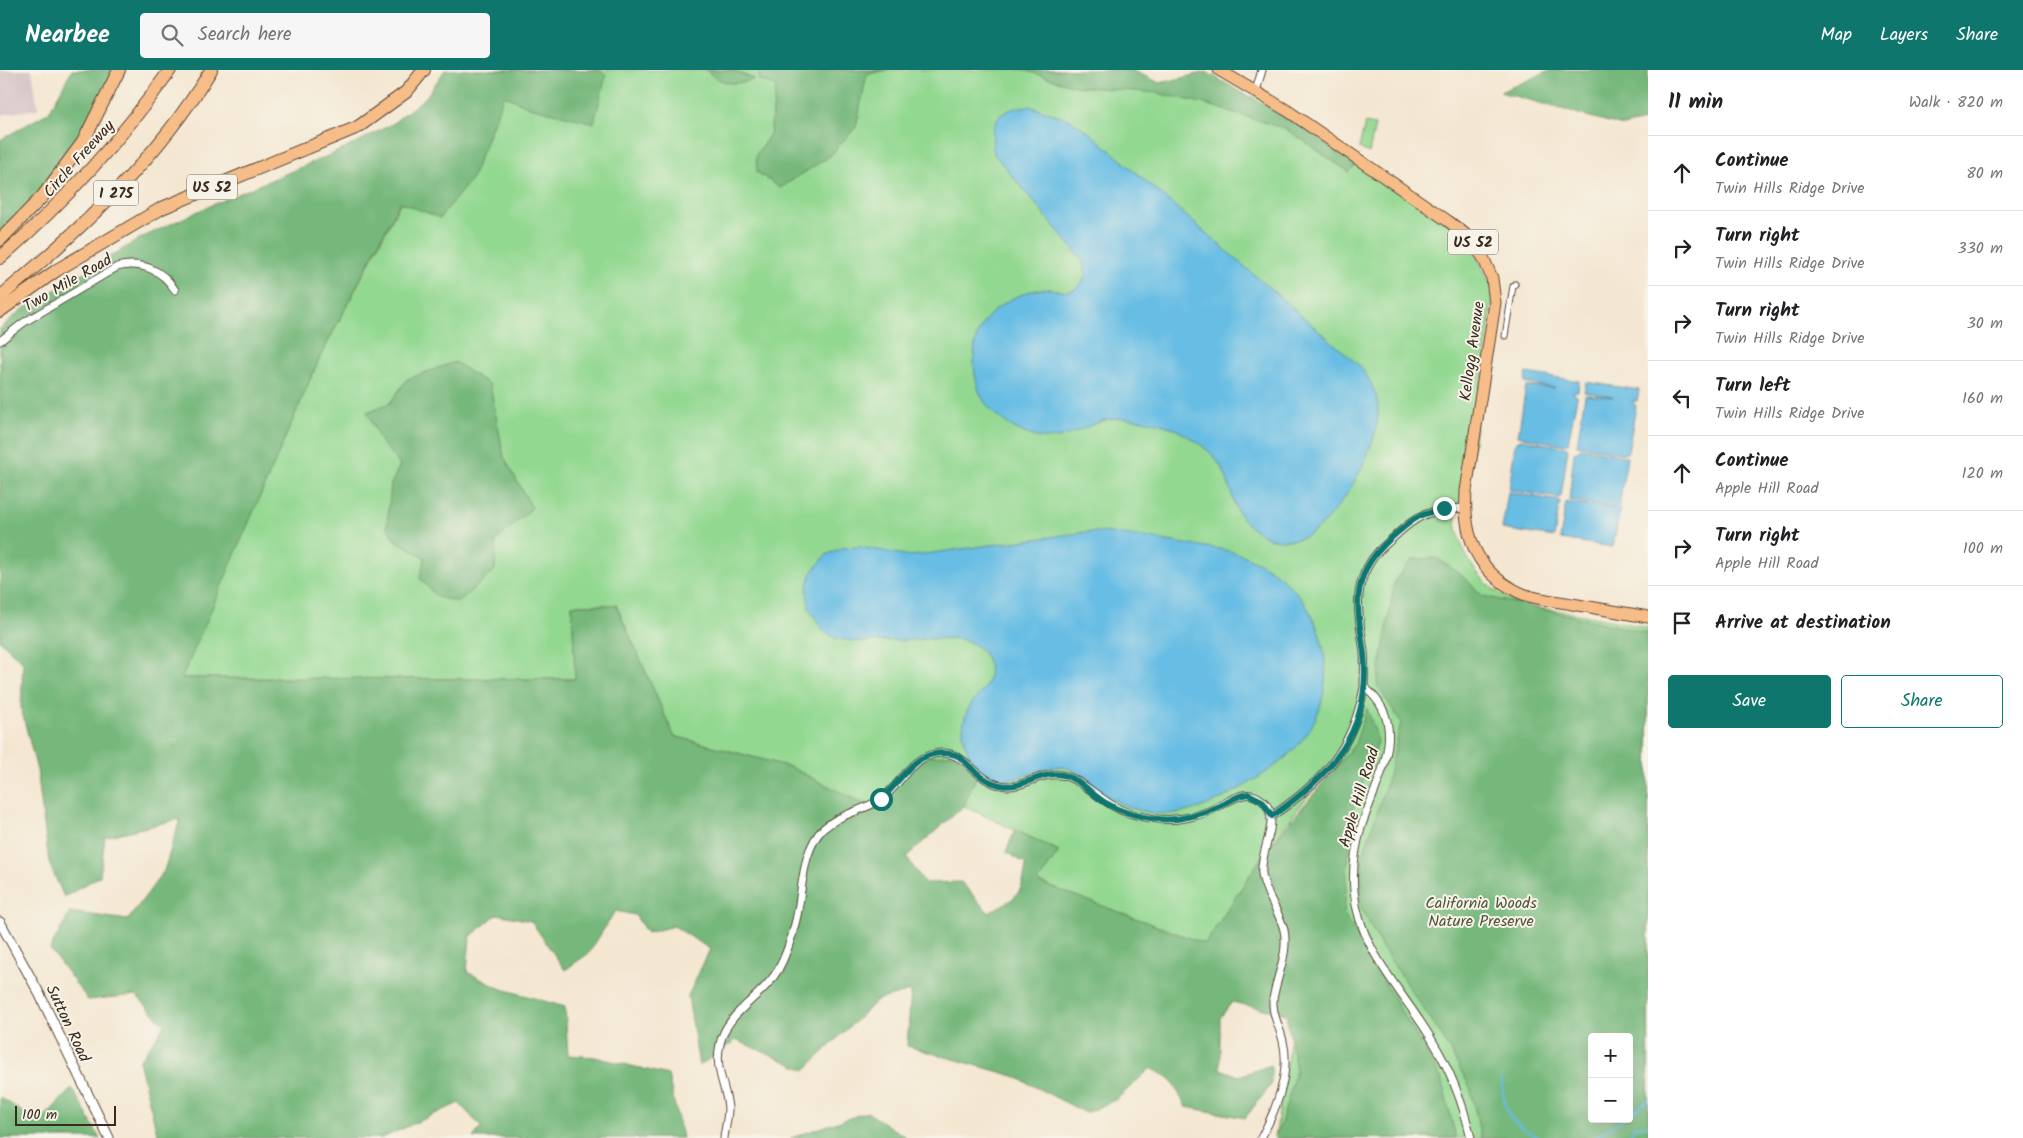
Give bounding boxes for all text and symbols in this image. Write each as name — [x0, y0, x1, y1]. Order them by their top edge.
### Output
search box — [140, 13, 490, 58]
text: Nearbee — [25, 16, 110, 55]
text: Search here — [198, 20, 292, 50]
icon: search — [158, 21, 186, 49]
text: Map — [1821, 21, 1852, 50]
text: Layers — [1880, 21, 1928, 50]
text: Share — [1956, 21, 1998, 50]
text: 11 min — [1668, 86, 1723, 119]
text: Walk · 820 m — [1909, 90, 2003, 115]
street label: Circle Freeway — [37, 114, 121, 203]
text: Continue — [1715, 146, 1788, 176]
icon: ahead — [1668, 159, 1696, 187]
text: 80 m — [1966, 161, 2003, 186]
road number: US 52 — [187, 174, 237, 200]
text: Twin Hills Ridge Drive — [1715, 176, 1864, 201]
road number: I 275 — [94, 180, 138, 206]
text: Turn right — [1715, 221, 1800, 251]
road number: US 52 — [1448, 230, 1498, 254]
icon: right — [1668, 234, 1696, 262]
text: 330 m — [1958, 236, 2003, 261]
street label: Two Mile Road — [19, 247, 118, 319]
text: Twin Hills Ridge Drive — [1715, 251, 1864, 276]
text: Turn right — [1715, 296, 1800, 326]
street label: Kellogg Avenue — [1453, 300, 1492, 403]
icon: right — [1668, 309, 1696, 337]
text: 30 m — [1967, 311, 2003, 336]
text: Twin Hills Ridge Drive — [1715, 326, 1864, 351]
text: Turn left — [1715, 371, 1790, 401]
icon: left — [1668, 384, 1696, 412]
text: 160 m — [1962, 386, 2003, 411]
text: Twin Hills Ridge Drive — [1715, 401, 1864, 426]
text: Continue — [1715, 446, 1788, 476]
icon: ahead — [1668, 459, 1696, 487]
text: 120 m — [1962, 461, 2003, 486]
text: Apple Hill Road — [1715, 476, 1818, 501]
route end — [1433, 497, 1456, 520]
text: Turn right — [1715, 521, 1800, 551]
icon: right — [1668, 534, 1696, 562]
text: 100 m — [1963, 536, 2003, 561]
text: Apple Hill Road — [1715, 551, 1818, 576]
text: Arrive at destination — [1715, 608, 1891, 638]
icon: arrive — [1668, 609, 1696, 637]
button: Save — [1668, 675, 1831, 728]
button: Share — [1841, 675, 2003, 728]
street label: Apple Hill Road — [1332, 743, 1387, 851]
route start — [870, 788, 893, 811]
park label: California Woods Nature Preserve — [1425, 891, 1537, 934]
street label: Sutton Road — [39, 981, 97, 1067]
map controls — [1588, 1033, 1633, 1123]
button: + — [1588, 1033, 1633, 1078]
button: − — [1588, 1078, 1633, 1123]
scale bar — [15, 1103, 116, 1126]
text: 100 m — [22, 1104, 57, 1126]

